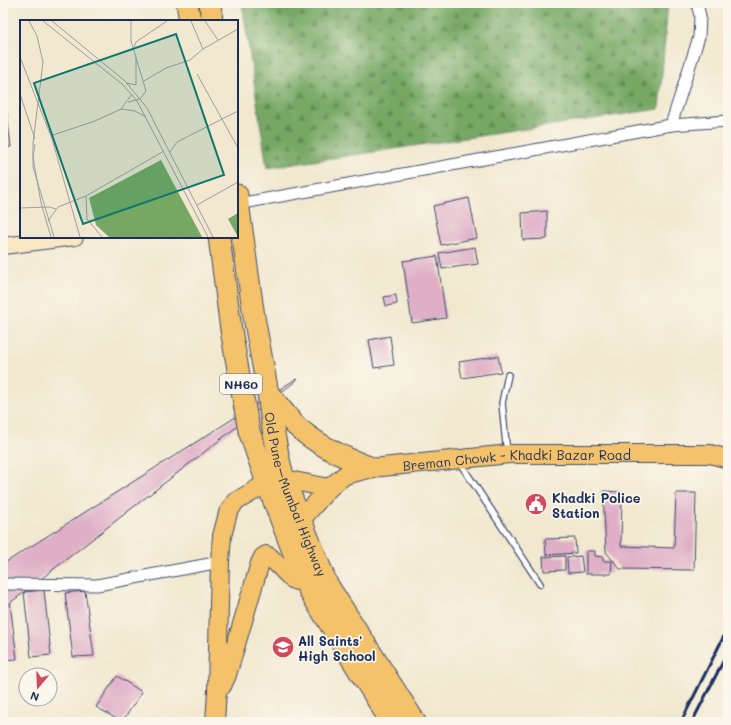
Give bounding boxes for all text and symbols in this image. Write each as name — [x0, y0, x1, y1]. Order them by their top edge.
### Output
inset map — [20, 20, 238, 238]
road number: NH60 — [220, 374, 262, 394]
street label: Old Pune–Mumbai Highway — [262, 411, 331, 579]
street label: Breman Chowk - Khadki Bazar Road — [402, 446, 631, 473]
place label: Khadki Police Station — [552, 489, 641, 521]
public building icon: Khadki Police Station — [523, 491, 549, 517]
place label: All Saints' High School — [298, 632, 376, 664]
school or university icon: All Saints' High School — [270, 634, 296, 660]
north arrow — [18, 667, 58, 707]
text: N — [28, 688, 41, 705]

